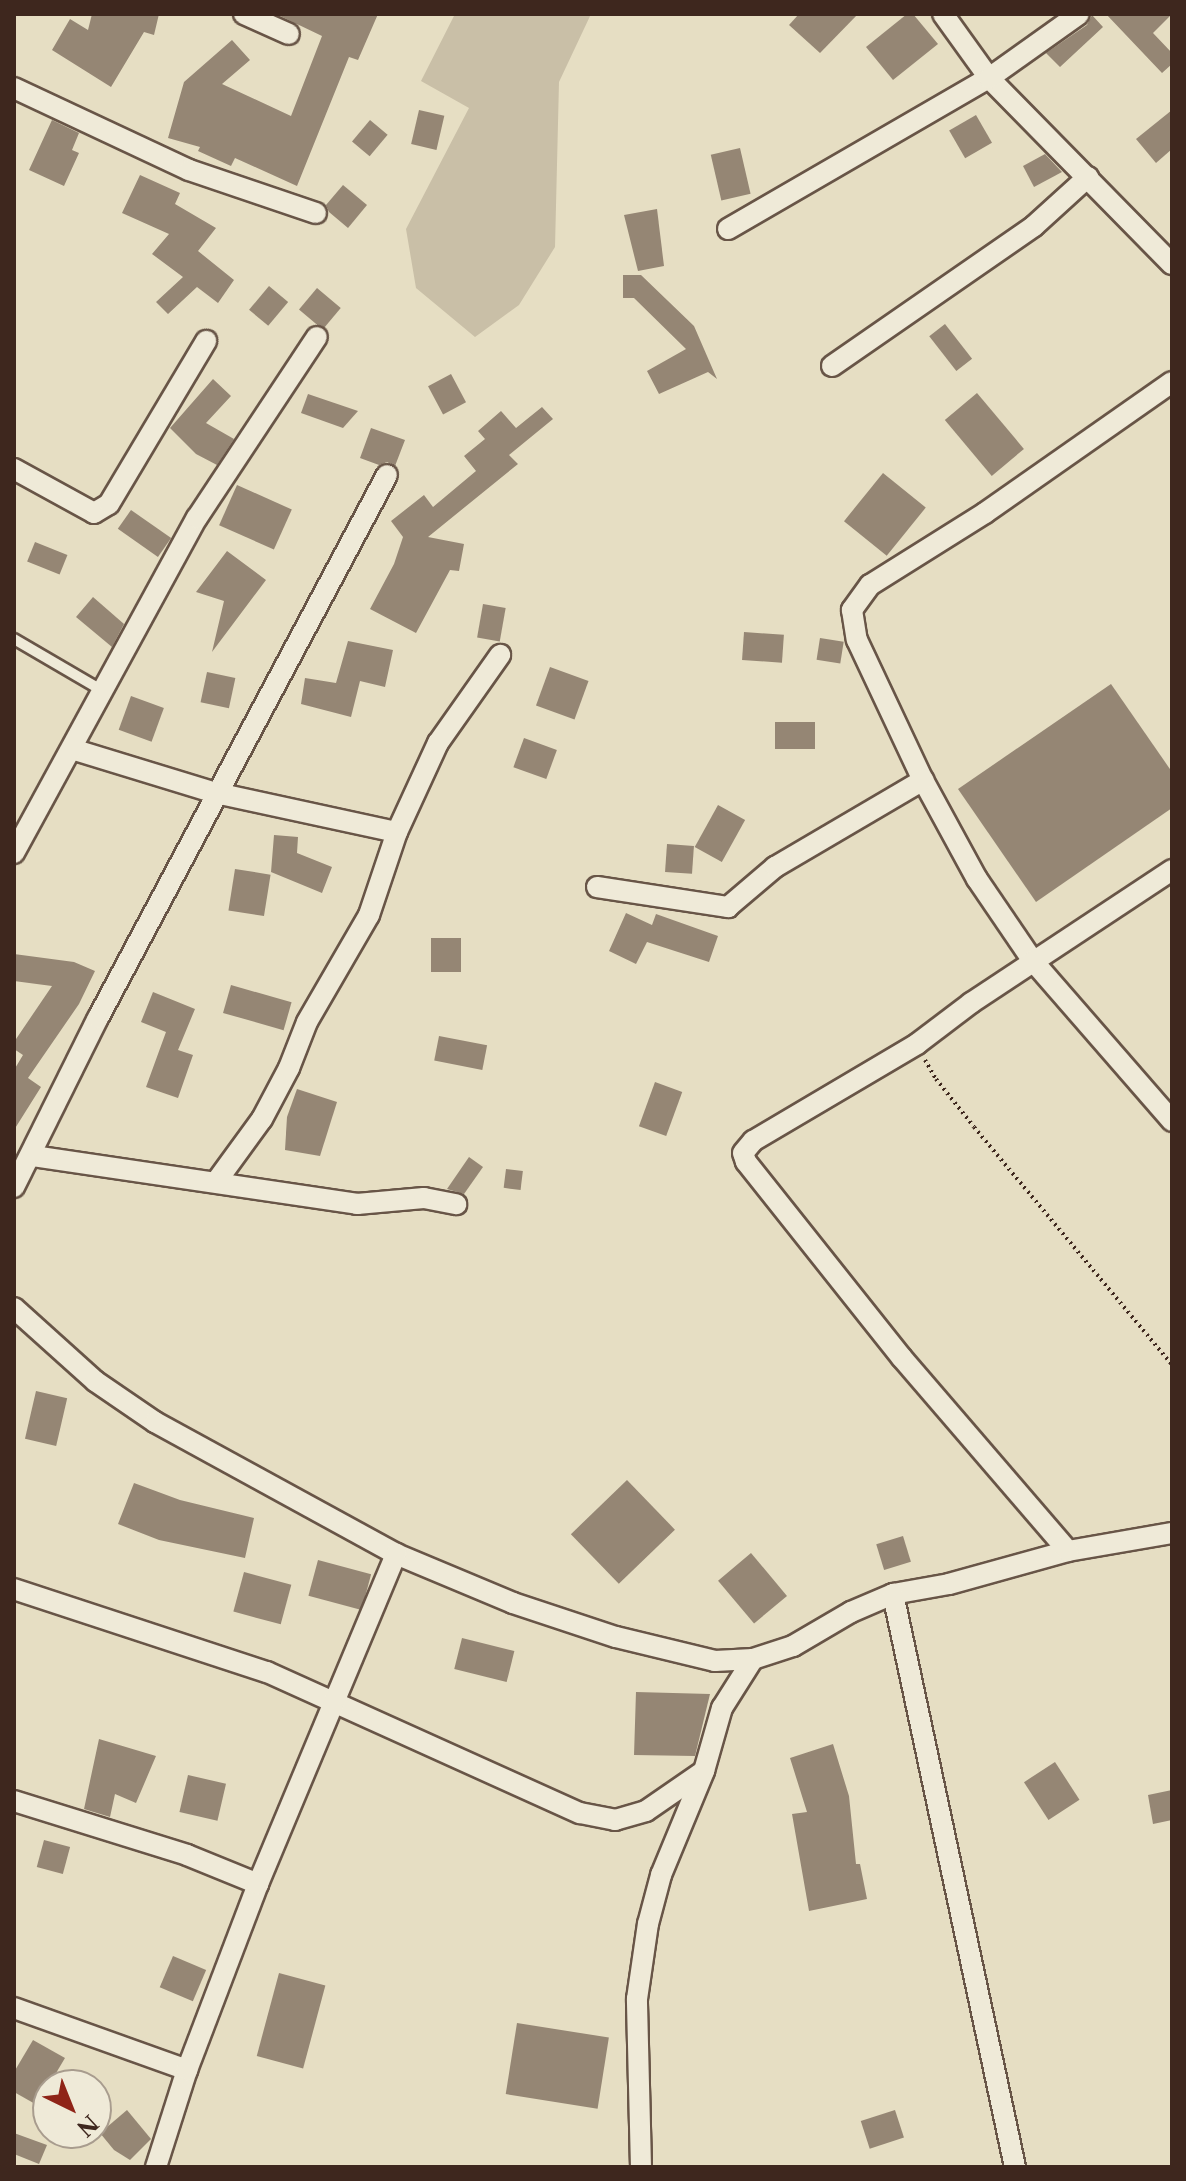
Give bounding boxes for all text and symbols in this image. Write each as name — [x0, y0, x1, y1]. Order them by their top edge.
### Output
north arrow — [32, 2069, 112, 2149]
text: N — [71, 2109, 104, 2142]

